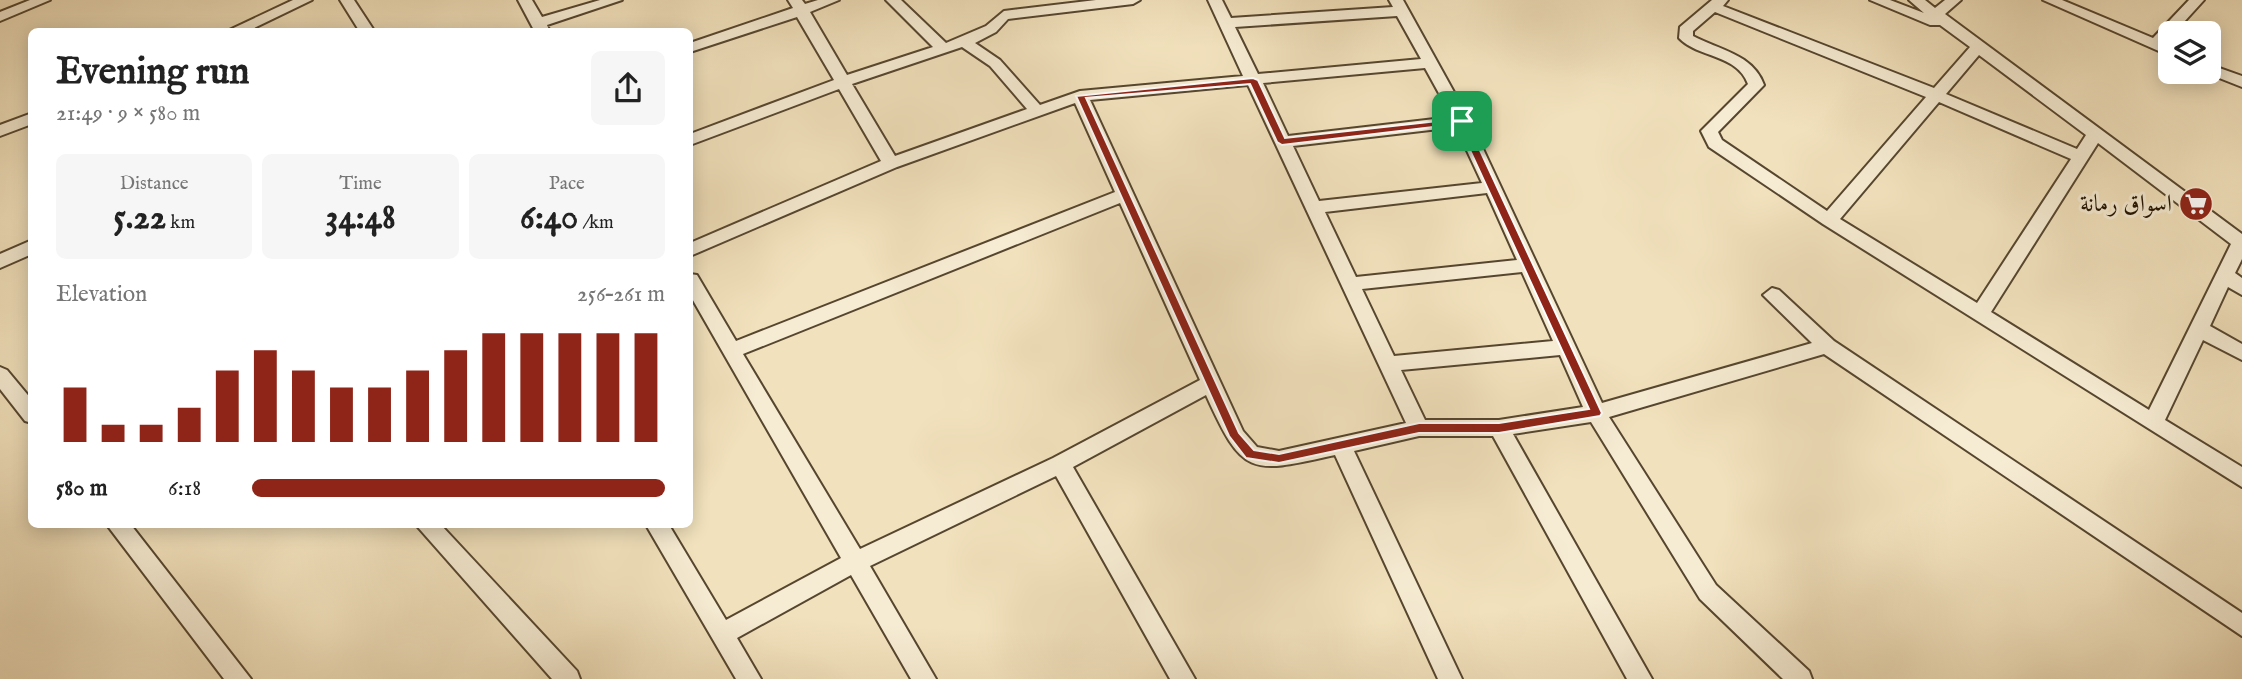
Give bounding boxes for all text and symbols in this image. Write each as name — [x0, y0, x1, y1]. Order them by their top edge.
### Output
map controls — [2158, 21, 2221, 84]
button: layers — [2158, 21, 2221, 84]
text: Evening run — [56, 49, 250, 97]
button: share — [591, 51, 665, 125]
pin — [1432, 91, 1492, 151]
text: 21:49 · 9 × 580 m — [56, 99, 200, 128]
icon: arrive — [1443, 102, 1481, 140]
text: Distance — [120, 172, 189, 196]
text: Time — [339, 172, 382, 196]
text: Pace — [549, 172, 585, 196]
supermarket icon: اسواق رمانة — [2177, 185, 2215, 223]
place label: اسواق رمانة — [2080, 189, 2172, 220]
text: 5.22 — [113, 196, 166, 241]
text: 34:48 — [325, 196, 396, 241]
text: 6:40 — [520, 196, 578, 241]
text: km — [166, 211, 195, 235]
text: /km — [578, 211, 614, 235]
text: Elevation — [56, 280, 147, 309]
text: 256–261 m — [577, 280, 665, 309]
text: 580 m — [56, 474, 107, 503]
text: 6:18 — [168, 474, 201, 503]

